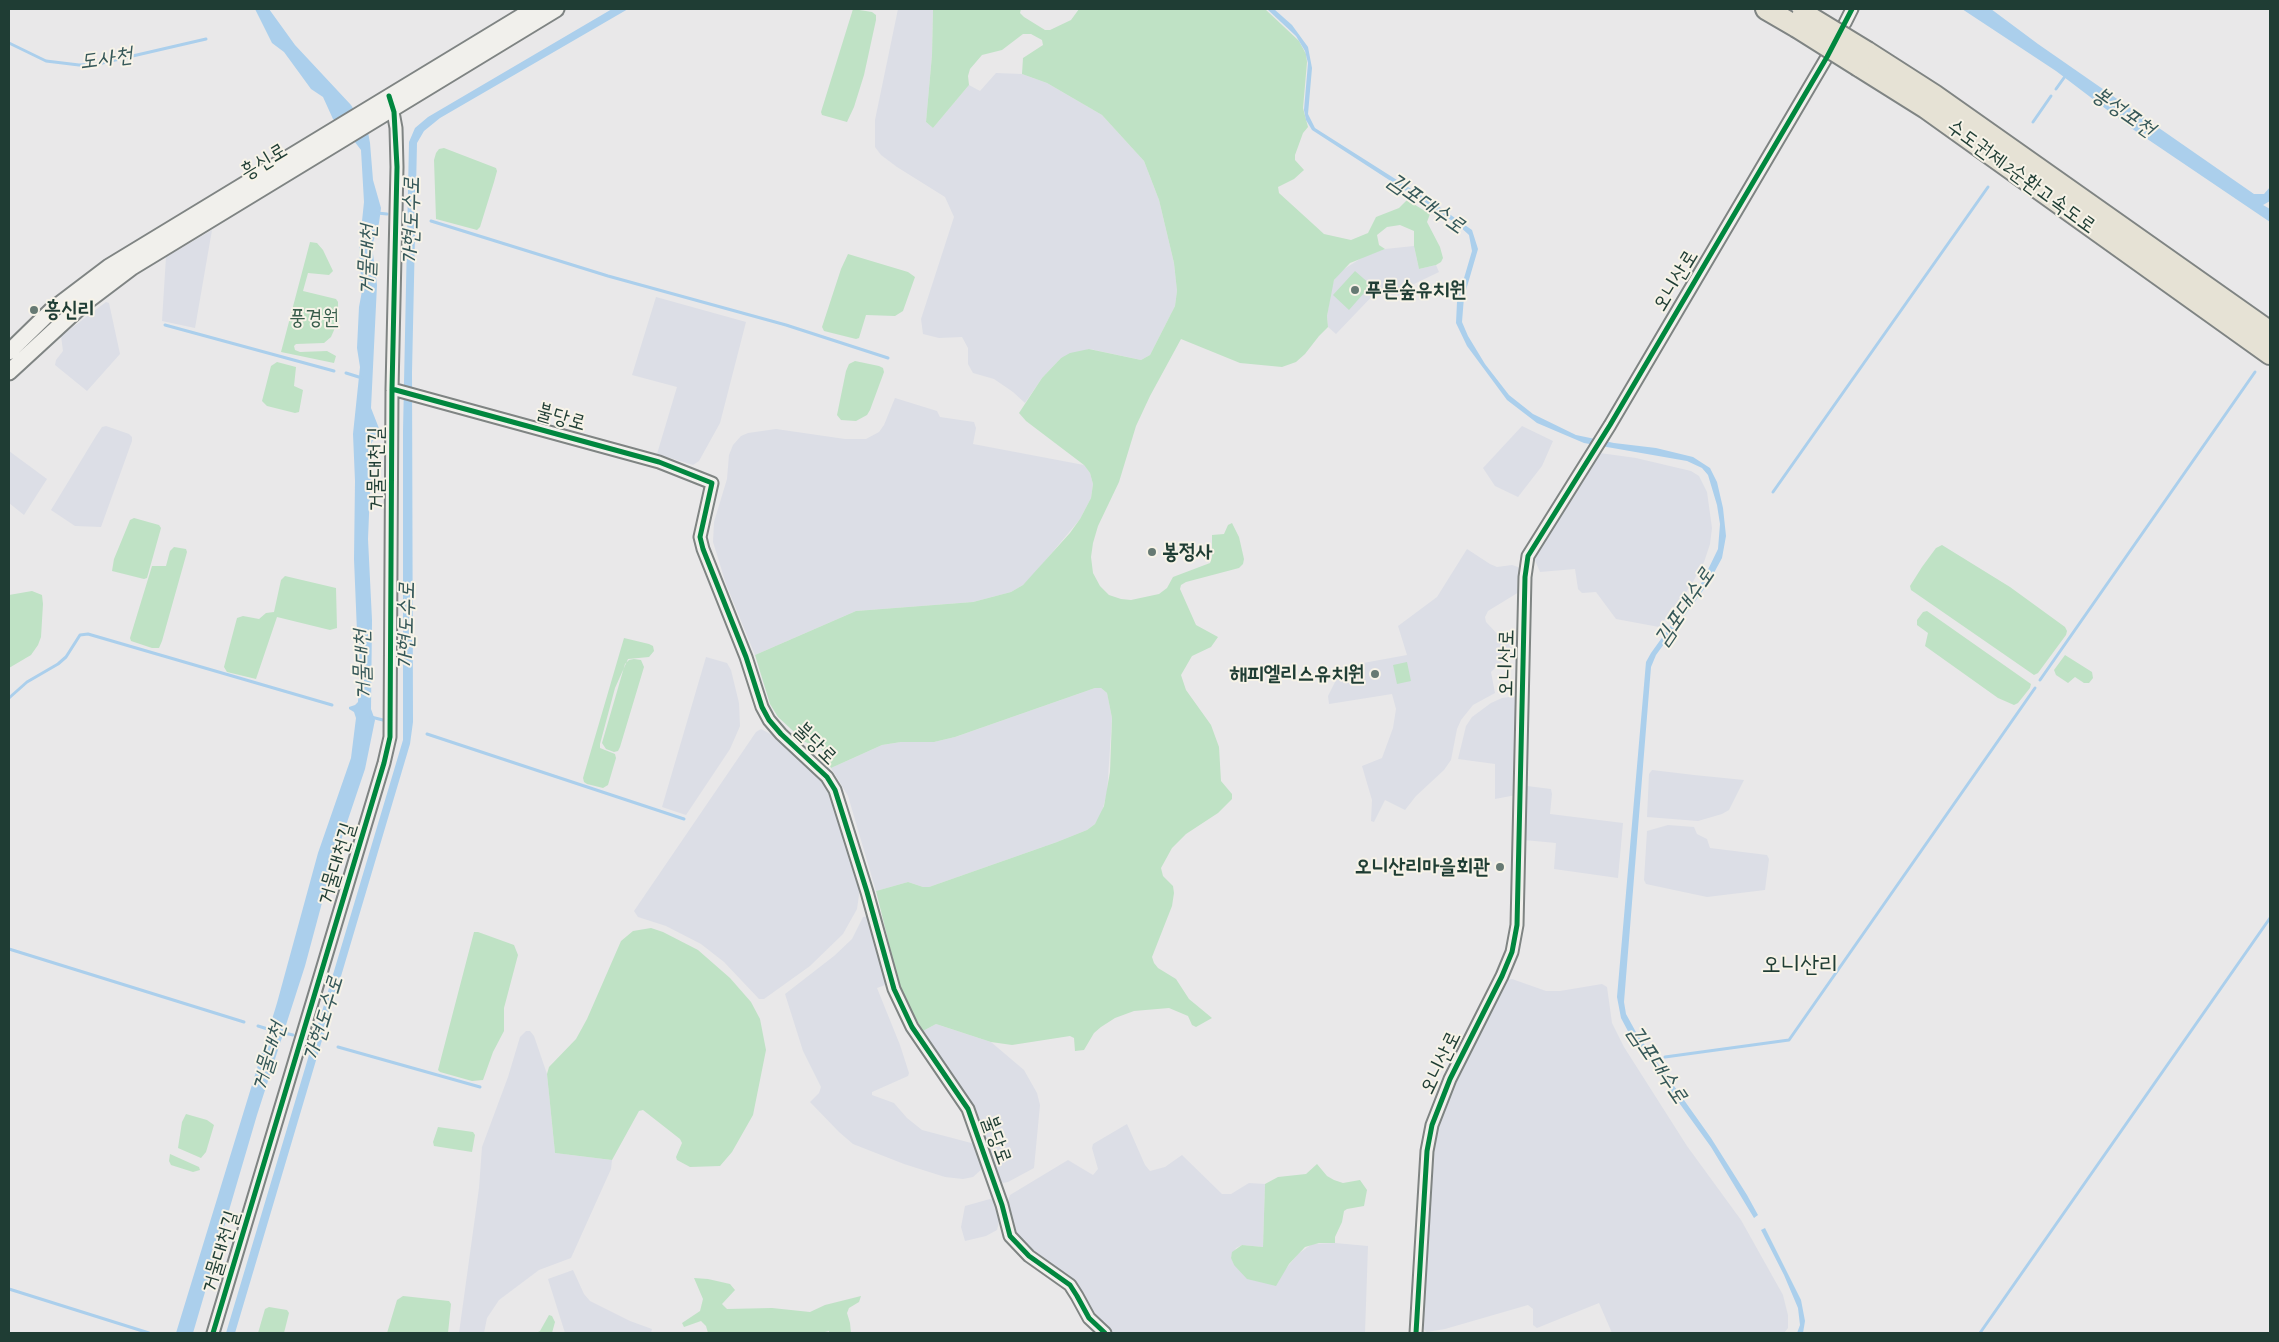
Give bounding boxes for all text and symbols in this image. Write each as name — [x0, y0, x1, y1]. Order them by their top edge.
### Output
water label: 도사천 — [78, 42, 134, 76]
water label: 봉성포천 — [2086, 81, 2160, 143]
street label: 수도권제2순환고속도로 — [1941, 114, 2101, 240]
street label: 흥신로 — [236, 138, 292, 186]
water label: 김포대수로 — [1382, 168, 1470, 240]
water label: 가현도수로 — [398, 177, 426, 265]
water label: 거물대천 — [354, 224, 382, 296]
street label: 오니산로 — [1648, 246, 1704, 316]
place label: 푸른숲유치원 — [1365, 277, 1466, 303]
marker: 푸른숲유치원 — [1349, 284, 1361, 296]
place label: 흥신리 — [44, 297, 95, 323]
marker: 흥신리 — [28, 304, 40, 316]
park label: 풍경원 — [289, 305, 339, 331]
street label: 불당로 — [533, 399, 589, 437]
street label: 거물대천길 — [363, 427, 389, 511]
place label: 봉정사 — [1162, 539, 1213, 565]
marker: 봉정사 — [1146, 546, 1158, 558]
water label: 김포대수로 — [1649, 563, 1721, 651]
water label: 가현도수로 — [393, 582, 421, 670]
water label: 거물대천 — [349, 629, 377, 701]
street label: 오니산로 — [1494, 629, 1520, 697]
place label: 해피엘리스유치원 — [1230, 661, 1365, 687]
marker: 해피엘리스유치원 — [1369, 668, 1381, 680]
street label: 불당로 — [788, 717, 842, 771]
street label: 거물대천길 — [313, 820, 361, 908]
place label: 오니산리마을회관 — [1355, 854, 1490, 880]
marker: 오니산리마을회관 — [1494, 861, 1506, 873]
district label: 오니산리 — [1761, 952, 1839, 980]
water label: 가현도수로 — [298, 973, 350, 1065]
water label: 거물대천 — [246, 1019, 292, 1095]
water label: 김포대수로 — [1621, 1021, 1693, 1109]
street label: 오니산로 — [1415, 1027, 1467, 1099]
street label: 불당로 — [975, 1112, 1017, 1168]
street label: 거물대천길 — [197, 1208, 245, 1296]

